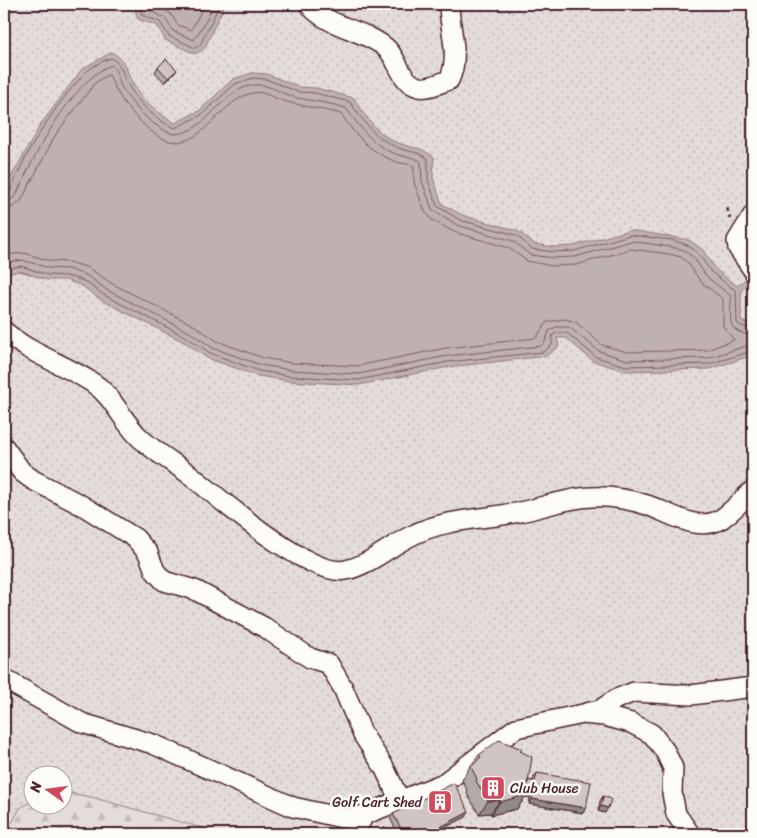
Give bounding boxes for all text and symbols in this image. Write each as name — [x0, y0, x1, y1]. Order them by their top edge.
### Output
north arrow — [22, 766, 72, 816]
building icon: Club House — [480, 775, 506, 801]
place label: Club House — [510, 776, 579, 801]
text: N — [22, 779, 49, 796]
building icon: Golf Cart Shed — [427, 789, 453, 815]
place label: Golf Cart Shed — [332, 790, 424, 815]

